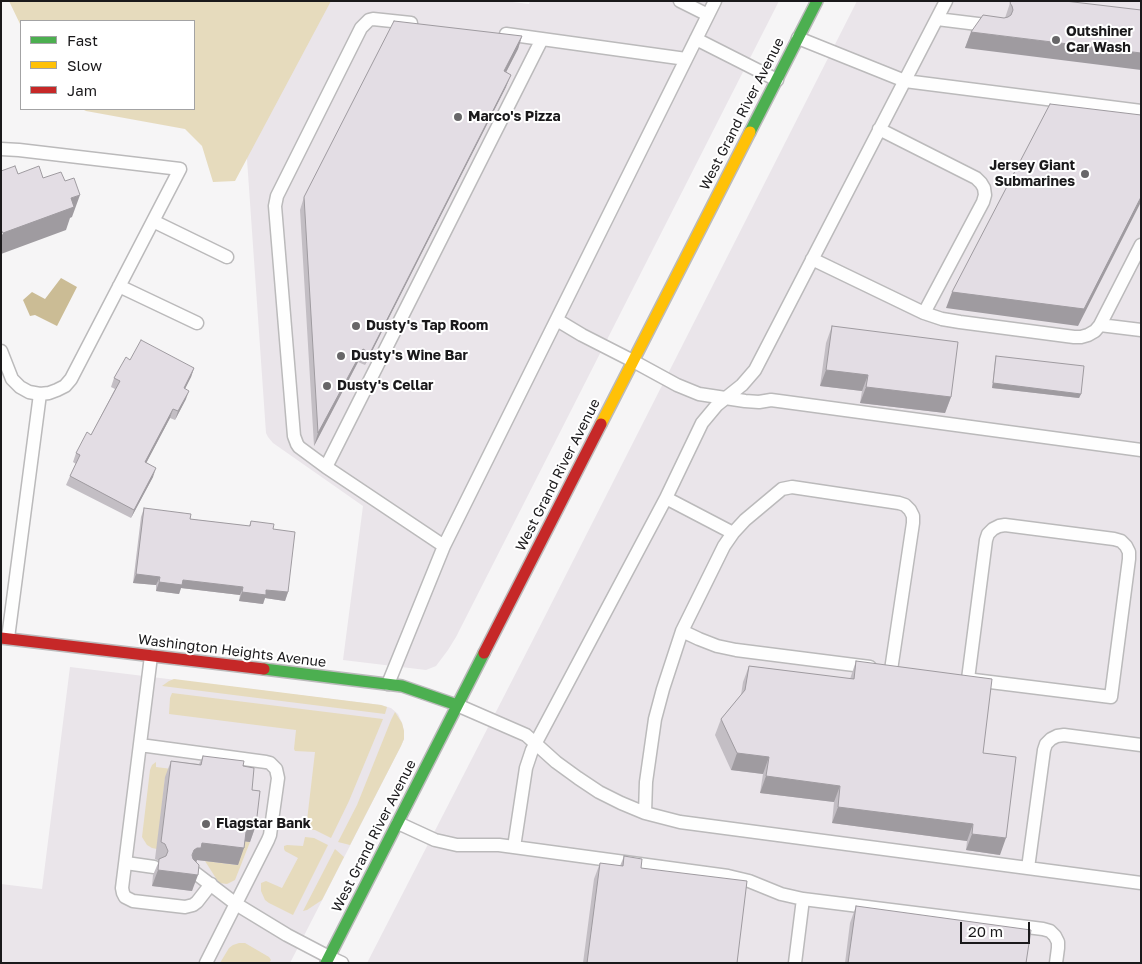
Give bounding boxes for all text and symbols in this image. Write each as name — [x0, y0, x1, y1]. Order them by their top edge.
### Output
legend — [20, 20, 195, 110]
place label: Outshiner Car Wash — [1066, 24, 1133, 56]
text: Fast — [67, 31, 98, 49]
marker: Outshiner Car Wash — [1050, 34, 1062, 46]
street label: West Grand River Avenue — [696, 35, 788, 193]
text: Slow — [67, 56, 102, 74]
text: Jam — [67, 81, 97, 99]
place label: Marco's Pizza — [468, 109, 561, 125]
marker: Marco's Pizza — [452, 111, 464, 123]
place label: Jersey Giant Submarines — [989, 158, 1075, 190]
marker: Jersey Giant Submarines — [1079, 168, 1091, 180]
place label: Dusty's Tap Room — [366, 318, 488, 334]
marker: Dusty's Tap Room — [350, 320, 362, 332]
place label: Dusty's Wine Bar — [351, 348, 468, 364]
marker: Dusty's Wine Bar — [335, 350, 347, 362]
place label: Dusty's Cellar — [337, 378, 434, 394]
marker: Dusty's Cellar — [321, 380, 333, 392]
street label: West Grand River Avenue — [512, 396, 604, 554]
street label: Washington Heights Avenue — [137, 631, 327, 671]
street label: West Grand River Avenue — [328, 757, 420, 915]
place label: Flagstar Bank — [216, 816, 311, 832]
marker: Flagstar Bank — [200, 818, 212, 830]
scale bar — [962, 912, 1032, 944]
text: 20 m — [968, 922, 1003, 940]

